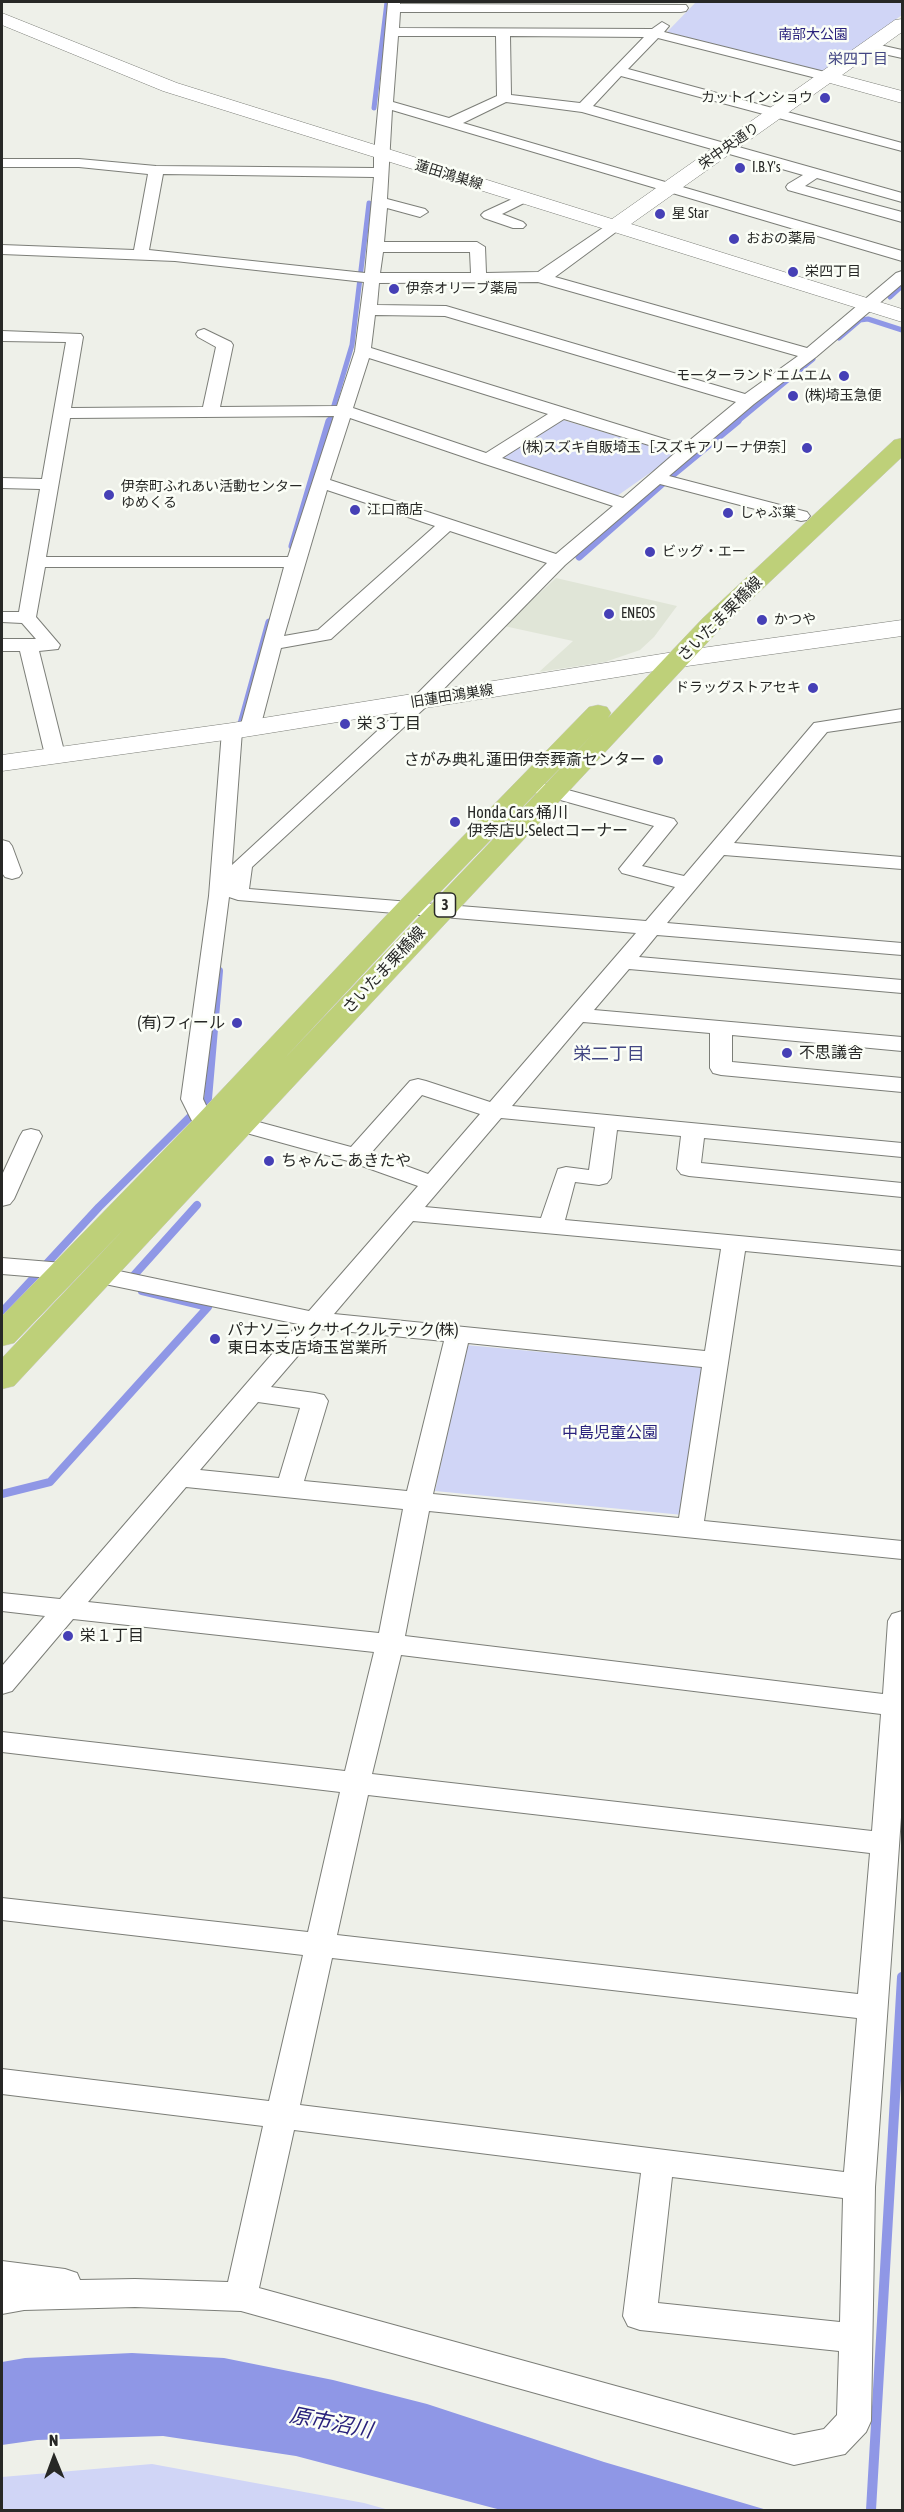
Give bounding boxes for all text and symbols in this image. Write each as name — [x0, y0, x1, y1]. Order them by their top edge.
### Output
park label: 南部大公園 — [778, 27, 848, 43]
district label: 栄四丁目 — [828, 50, 888, 68]
place label: カットインショウ — [701, 90, 813, 106]
marker: カットインショウ — [818, 91, 832, 105]
street label: 栄中央通り — [696, 119, 762, 173]
street label: 蓮田鴻巣線 — [413, 157, 485, 193]
place label: I.B.Y's — [752, 160, 781, 176]
marker: I.B.Y's — [733, 161, 747, 175]
place label: 星 Star — [672, 206, 708, 222]
marker: 星 Star — [653, 207, 667, 221]
place label: おおの薬局 — [746, 231, 816, 247]
marker: おおの薬局 — [727, 232, 741, 246]
place label: 栄四丁目 — [805, 264, 861, 280]
marker: 栄四丁目 — [786, 265, 800, 279]
place label: 伊奈オリーブ薬局 — [406, 281, 518, 297]
marker: 伊奈オリーブ薬局 — [387, 282, 401, 296]
place label: モーターランド エムエム — [676, 368, 832, 384]
marker: モーターランド エムエム — [837, 369, 851, 383]
place label: (株)埼玉急便 — [805, 388, 882, 404]
marker: (株)埼玉急便 — [786, 389, 800, 403]
place label: (株)スズキ自販埼玉［スズキアリーナ伊奈］ — [522, 440, 795, 456]
marker: (株)スズキ自販埼玉［スズキアリーナ伊奈］ — [800, 441, 814, 455]
place label: 伊奈町ふれあい活動センター ゆめくる — [121, 479, 303, 512]
marker: 伊奈町ふれあい活動センター ゆめくる — [102, 488, 116, 502]
place label: 江口商店 — [367, 502, 423, 518]
marker: 江口商店 — [348, 503, 362, 517]
place label: しゃぶ葉 — [740, 505, 796, 521]
marker: しゃぶ葉 — [721, 506, 735, 520]
place label: ビッグ・エー — [662, 544, 746, 560]
marker: ビッグ・エー — [643, 545, 657, 559]
street label: さいたま栗橋線 — [674, 573, 766, 665]
place label: ENEOS — [621, 606, 655, 622]
marker: ENEOS — [602, 607, 616, 621]
place label: かつや — [774, 612, 816, 628]
marker: かつや — [755, 613, 769, 627]
place label: ドラッグストアセキ — [675, 680, 801, 696]
street label: 旧蓮田鴻巣線 — [409, 681, 495, 711]
marker: ドラッグストアセキ — [806, 681, 820, 695]
place label: 栄３丁目 — [357, 714, 421, 734]
marker: 栄３丁目 — [338, 717, 352, 731]
place label: さがみ典礼 蓮田伊奈葬斎センター — [404, 750, 646, 770]
marker: さがみ典礼 蓮田伊奈葬斎センター — [651, 753, 665, 767]
place label: Honda Cars 桶川 伊奈店U-Selectコーナー — [467, 803, 628, 841]
marker: Honda Cars 桶川 伊奈店U-Selectコーナー — [448, 815, 462, 829]
road number: 3 — [434, 893, 456, 917]
street label: さいたま栗橋線 — [339, 922, 429, 1018]
place label: (有)フィール — [137, 1013, 225, 1033]
marker: (有)フィール — [230, 1016, 244, 1030]
district label: 栄二丁目 — [573, 1043, 645, 1065]
place label: 不思議舎 — [799, 1043, 863, 1063]
marker: 不思議舎 — [780, 1046, 794, 1060]
place label: ちゃんこ あきたや — [281, 1151, 411, 1171]
marker: ちゃんこ あきたや — [262, 1154, 276, 1168]
place label: パナソニックサイクルテック(株) 東日本支店埼玉営業所 — [227, 1320, 459, 1358]
marker: パナソニックサイクルテック(株) 東日本支店埼玉営業所 — [208, 1332, 222, 1346]
park label: 中島児童公園 — [562, 1423, 658, 1443]
place label: 栄１丁目 — [80, 1626, 144, 1646]
marker: 栄１丁目 — [61, 1629, 75, 1643]
water label: 原市沼川 — [287, 2403, 375, 2443]
north arrow — [24, 2428, 84, 2488]
text: N — [49, 2431, 59, 2449]

